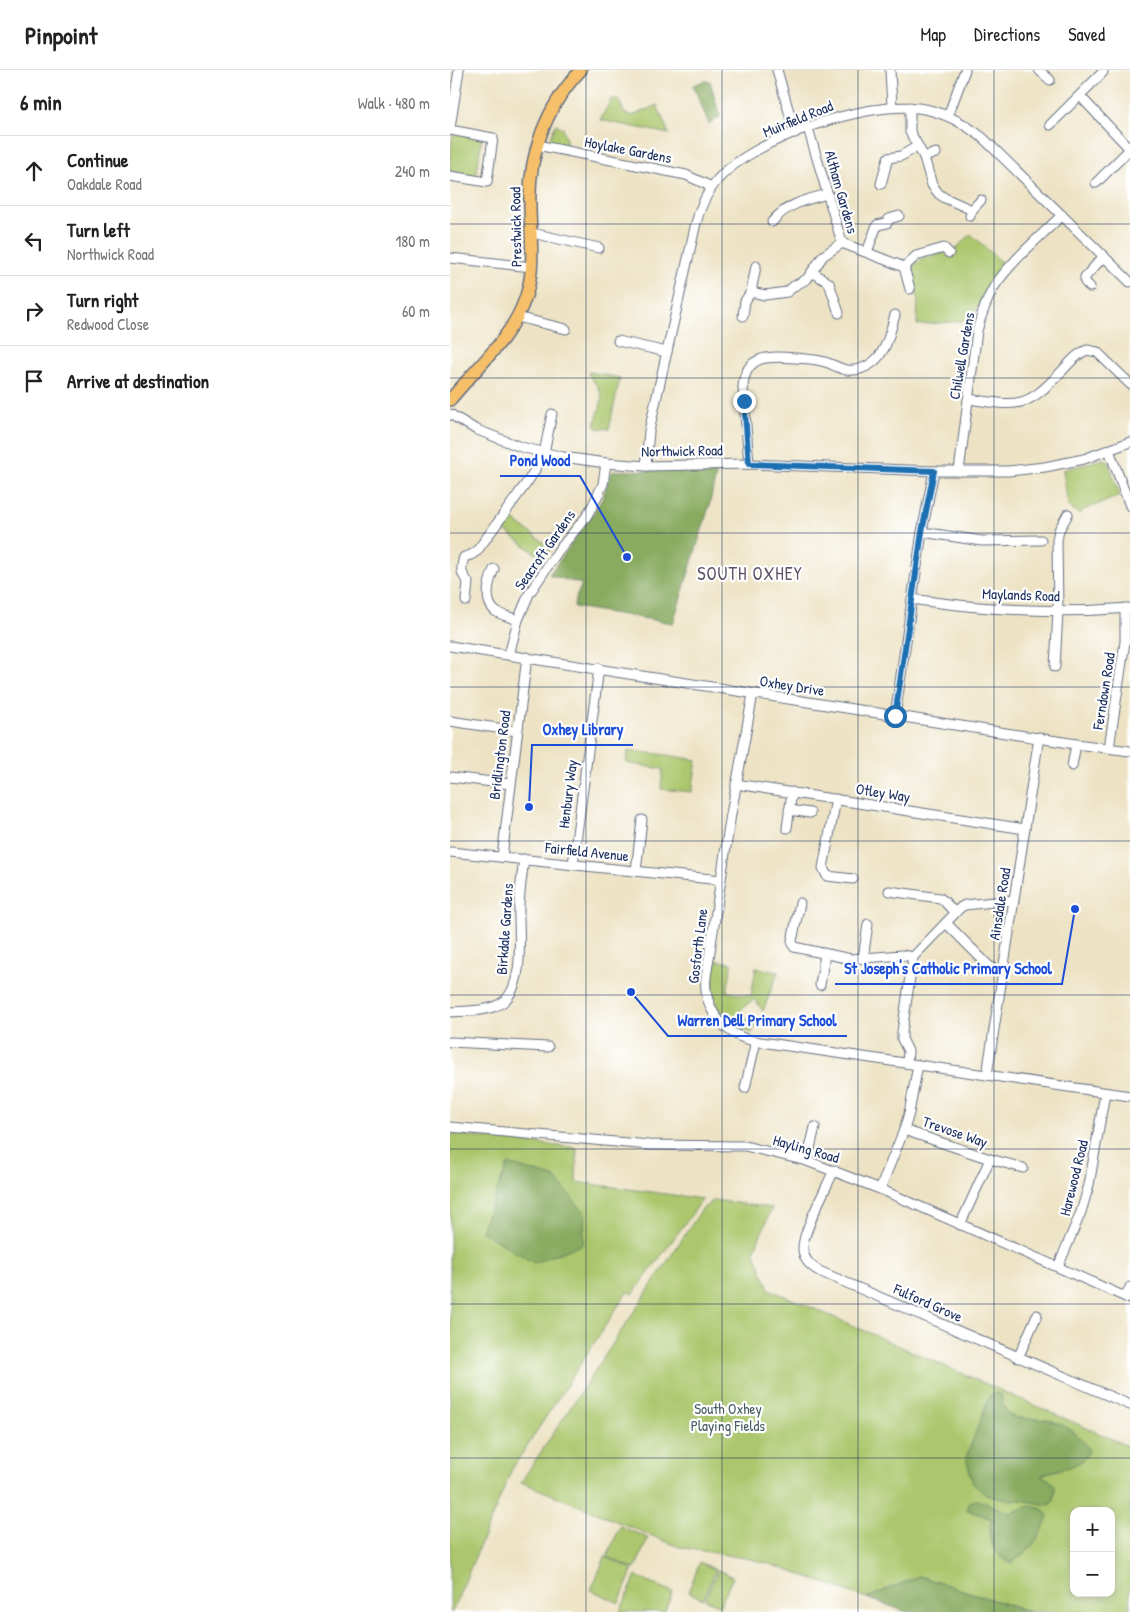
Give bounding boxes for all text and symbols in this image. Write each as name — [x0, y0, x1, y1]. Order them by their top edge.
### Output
text: Pinpoint — [25, 19, 97, 51]
text: Map — [921, 22, 946, 47]
text: Directions — [974, 22, 1040, 47]
text: Saved — [1068, 22, 1105, 47]
text: 6 min — [20, 88, 62, 117]
text: Walk · 480 m — [358, 92, 430, 114]
street label: Muirfield Road — [760, 95, 836, 142]
street label: Hoylake Gardens — [583, 131, 674, 168]
text: Continue — [67, 147, 128, 173]
street label: Altham Gardens — [820, 148, 863, 236]
icon: ahead — [20, 157, 48, 185]
text: 240 m — [395, 160, 430, 182]
text: Oakdale Road — [67, 173, 142, 195]
street label: Prestwick Road — [504, 187, 527, 267]
text: Turn left — [67, 217, 130, 243]
icon: left — [20, 227, 48, 255]
text: 180 m — [396, 230, 430, 252]
text: Northwick Road — [67, 243, 154, 265]
text: Turn right — [67, 287, 138, 313]
icon: right — [20, 297, 48, 325]
text: 60 m — [402, 300, 430, 322]
street label: Chilwell Gardens — [944, 311, 980, 401]
text: Redwood Close — [67, 313, 149, 335]
icon: arrive — [20, 367, 48, 395]
text: Arrive at destination — [67, 368, 209, 394]
route end — [733, 390, 756, 413]
street label: Northwick Road — [641, 439, 723, 462]
callout: Pond Wood — [500, 445, 580, 476]
text: Pond Wood — [510, 449, 571, 471]
street label: Seacroft Gardens — [509, 505, 580, 594]
district label: SOUTH OXHEY — [697, 561, 803, 586]
street label: Maylands Road — [982, 583, 1060, 606]
street label: Ferndown Road — [1087, 651, 1120, 732]
street label: Oxhey Drive — [758, 670, 826, 701]
route start — [884, 705, 907, 728]
street label: Bridlington Road — [484, 709, 515, 801]
callout: Oxhey Library — [532, 714, 633, 745]
text: Oxhey Library — [542, 718, 624, 741]
street label: Henbury Way — [553, 758, 582, 829]
street label: Otley Way — [854, 778, 912, 807]
street label: Fairfield Avenue — [543, 837, 630, 866]
street label: Ainsdale Road — [983, 866, 1016, 942]
street label: Birkdale Gardens — [491, 882, 518, 975]
street label: Gosforth Lane — [682, 907, 713, 985]
callout: St Joseph's Catholic Primary School — [835, 953, 1062, 984]
text: St Joseph's Catholic Primary School — [844, 957, 1052, 980]
callout: Warren Dell Primary School — [668, 1005, 847, 1036]
text: Warren Dell Primary School — [678, 1009, 837, 1032]
street label: Trevose Way — [920, 1111, 990, 1152]
street label: Hayling Road — [771, 1129, 842, 1168]
street label: Harewood Road — [1054, 1138, 1093, 1218]
street label: Fulford Grove — [890, 1278, 966, 1327]
park label: South Oxhey Playing Fields — [691, 1398, 765, 1436]
map controls — [1070, 1507, 1115, 1597]
button: + — [1070, 1507, 1115, 1552]
button: − — [1070, 1552, 1115, 1597]

